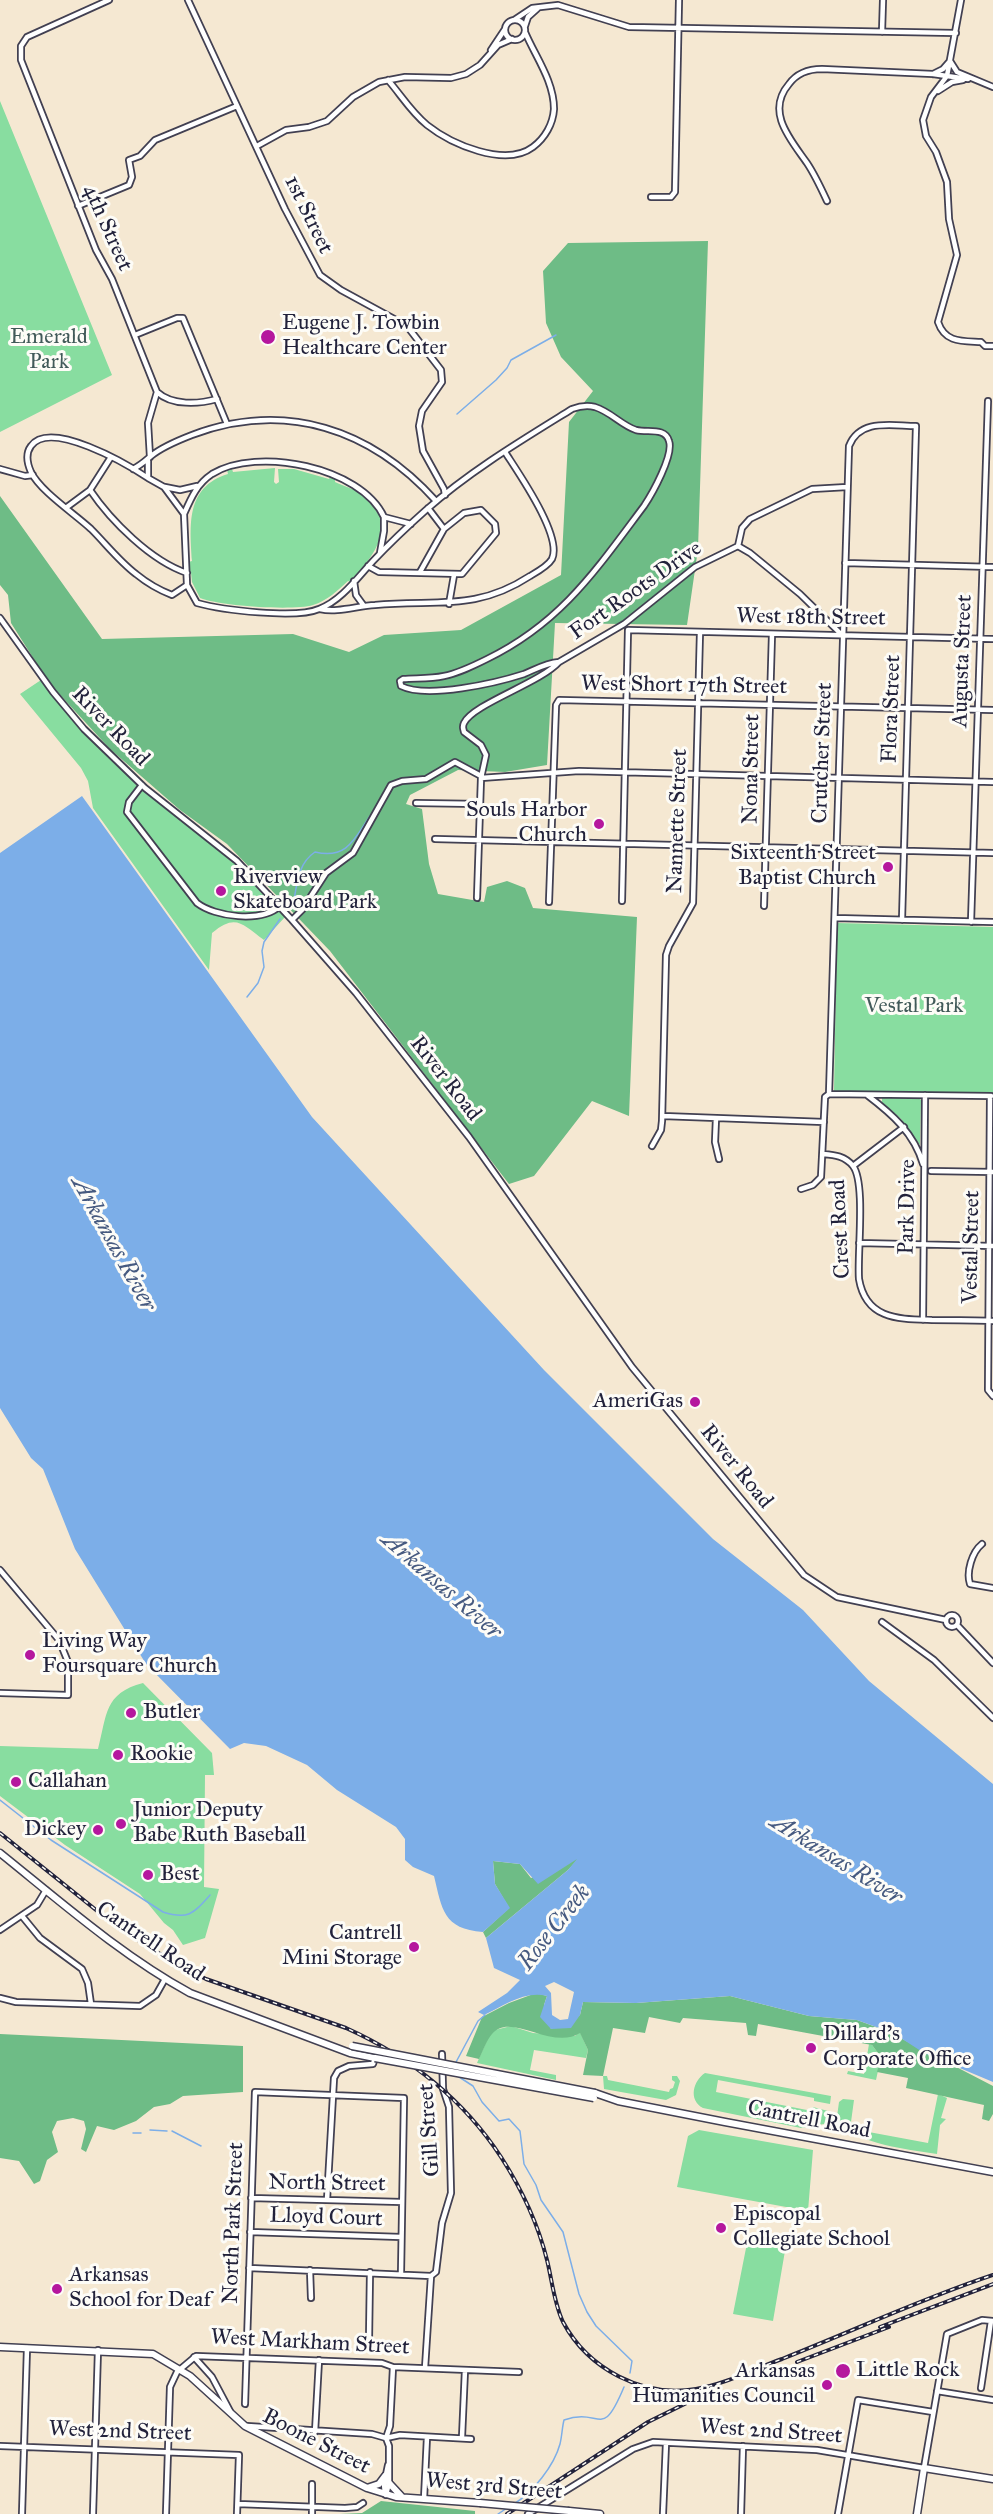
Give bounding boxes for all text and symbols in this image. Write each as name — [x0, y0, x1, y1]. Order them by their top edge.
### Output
street label: 1st Street — [278, 172, 338, 258]
street label: 4th Street — [76, 181, 138, 275]
place label: Eugene J. Towbin Healthcare Center — [282, 311, 447, 362]
park label: Emerald Park — [10, 325, 88, 376]
marker: Eugene J. Towbin Healthcare Center — [259, 328, 277, 346]
street label: Fort Roots Drive — [565, 536, 707, 646]
street label: Augusta Street — [947, 594, 979, 728]
street label: West 18th Street — [736, 603, 886, 633]
street label: Flora Street — [877, 654, 907, 764]
street label: West Short 17th Street — [581, 671, 787, 701]
street label: River Road — [66, 682, 154, 772]
street label: Crutcher Street — [807, 682, 839, 824]
street label: Nona Street — [738, 714, 766, 824]
street label: Nannette Street — [662, 748, 694, 894]
place label: Souls Harbor Church — [466, 798, 587, 849]
marker: Souls Harbor Church — [592, 817, 606, 831]
place label: Sixteenth Street Baptist Church — [730, 841, 876, 892]
marker: Sixteenth Street Baptist Church — [881, 860, 895, 874]
place label: Riverview Skateboard Park — [233, 865, 377, 916]
marker: Riverview Skateboard Park — [214, 884, 228, 898]
park label: Vestal Park — [865, 994, 963, 1020]
street label: River Road — [404, 1031, 486, 1127]
street label: Park Drive — [894, 1159, 922, 1255]
water label: Arkansas River — [64, 1171, 162, 1317]
street label: Crest Road — [825, 1179, 857, 1279]
street label: Vestal Street — [958, 1190, 986, 1304]
place label: AmeriGas — [593, 1389, 683, 1415]
marker: AmeriGas — [688, 1395, 702, 1409]
street label: River Road — [694, 1420, 778, 1514]
water label: Arkansas River — [375, 1526, 507, 1646]
place label: Living Way Foursquare Church — [42, 1629, 217, 1681]
marker: Living Way Foursquare Church — [23, 1648, 37, 1662]
place label: Butler — [143, 1700, 200, 1726]
marker: Butler — [124, 1706, 138, 1720]
place label: Rookie — [130, 1742, 193, 1768]
marker: Rookie — [111, 1748, 125, 1762]
place label: Callahan — [28, 1769, 107, 1795]
marker: Callahan — [9, 1775, 23, 1789]
place label: Junior Deputy Babe Ruth Baseball — [133, 1798, 306, 1850]
water label: Arkansas River — [765, 1808, 907, 1912]
place label: Dickey — [24, 1817, 86, 1843]
marker: Junior Deputy Babe Ruth Baseball — [114, 1817, 128, 1831]
marker: Dickey — [91, 1823, 105, 1837]
place label: Best — [160, 1862, 200, 1888]
marker: Best — [141, 1868, 155, 1882]
water label: Rose Creek — [513, 1879, 597, 1977]
street label: Cantrell Road — [91, 1896, 209, 1988]
place label: Cantrell Mini Storage — [282, 1921, 402, 1972]
marker: Cantrell Mini Storage — [407, 1940, 421, 1954]
place label: Dillard's Corporate Office — [823, 2022, 971, 2074]
marker: Dillard's Corporate Office — [804, 2041, 818, 2055]
street label: Gill Street — [414, 2082, 446, 2178]
street label: Cantrell Road — [745, 2095, 873, 2145]
street label: North Park Street — [218, 2142, 250, 2304]
street label: North Street — [268, 2170, 386, 2198]
place label: Episcopal Collegiate School — [733, 2202, 890, 2254]
street label: Lloyd Court — [269, 2203, 383, 2233]
marker: Episcopal Collegiate School — [714, 2221, 728, 2235]
place label: Arkansas School for Deaf — [69, 2263, 211, 2314]
marker: Arkansas School for Deaf — [50, 2282, 64, 2296]
street label: West Markham Street — [210, 2325, 410, 2361]
place label: Little Rock — [856, 2358, 960, 2384]
place label: Arkansas Humanities Council — [632, 2359, 815, 2410]
marker: Little Rock — [834, 2362, 852, 2380]
marker: Arkansas Humanities Council — [820, 2378, 834, 2392]
street label: Boone Street — [258, 2404, 374, 2480]
street label: West 2nd Street — [699, 2414, 843, 2450]
street label: West 2nd Street — [48, 2416, 192, 2448]
street label: West 3rd Street — [425, 2468, 563, 2506]

